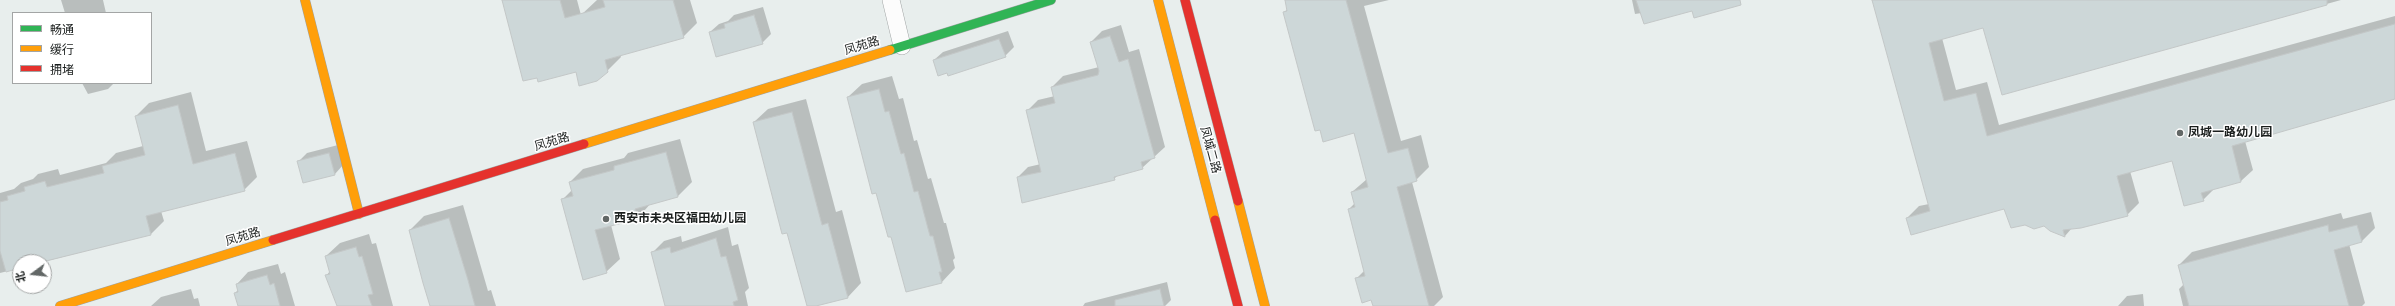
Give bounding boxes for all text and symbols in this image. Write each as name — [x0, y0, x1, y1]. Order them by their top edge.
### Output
legend — [12, 12, 152, 84]
text: 畅通 — [50, 23, 74, 37]
street label: 凤苑路 — [843, 34, 881, 58]
text: 缓行 — [50, 43, 74, 57]
text: 拥堵 — [50, 63, 74, 77]
street label: 凤城二路 — [1197, 125, 1223, 175]
place label: 凤城一路幼儿园 — [2188, 126, 2272, 140]
marker: 凤城一路幼儿园 — [2175, 128, 2185, 138]
street label: 凤苑路 — [533, 130, 571, 154]
place label: 西安市未央区福田幼儿园 — [614, 212, 746, 226]
marker: 西安市未央区福田幼儿园 — [601, 214, 611, 224]
street label: 凤苑路 — [224, 225, 262, 249]
north arrow — [12, 254, 52, 294]
text: 北 — [13, 270, 29, 284]

